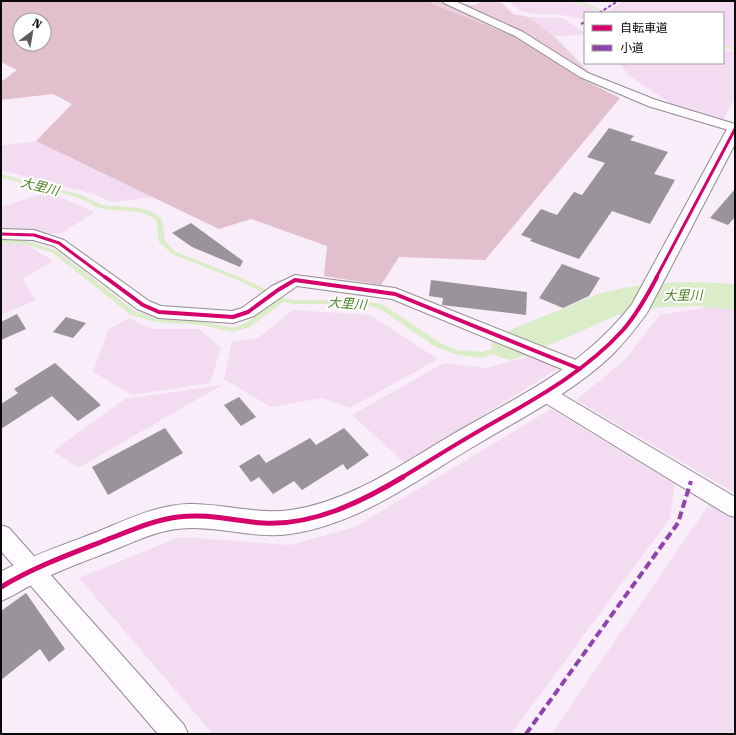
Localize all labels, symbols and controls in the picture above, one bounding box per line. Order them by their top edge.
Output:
north arrow [12,12,52,52]
legend [584,12,724,64]
text: N [30,16,44,32]
text: 自転車道 [620,21,668,35]
text: 小道 [620,41,644,55]
water label: 大里川 [19,174,63,199]
water label: 大里川 [663,288,705,303]
water label: 大里川 [327,295,369,312]

